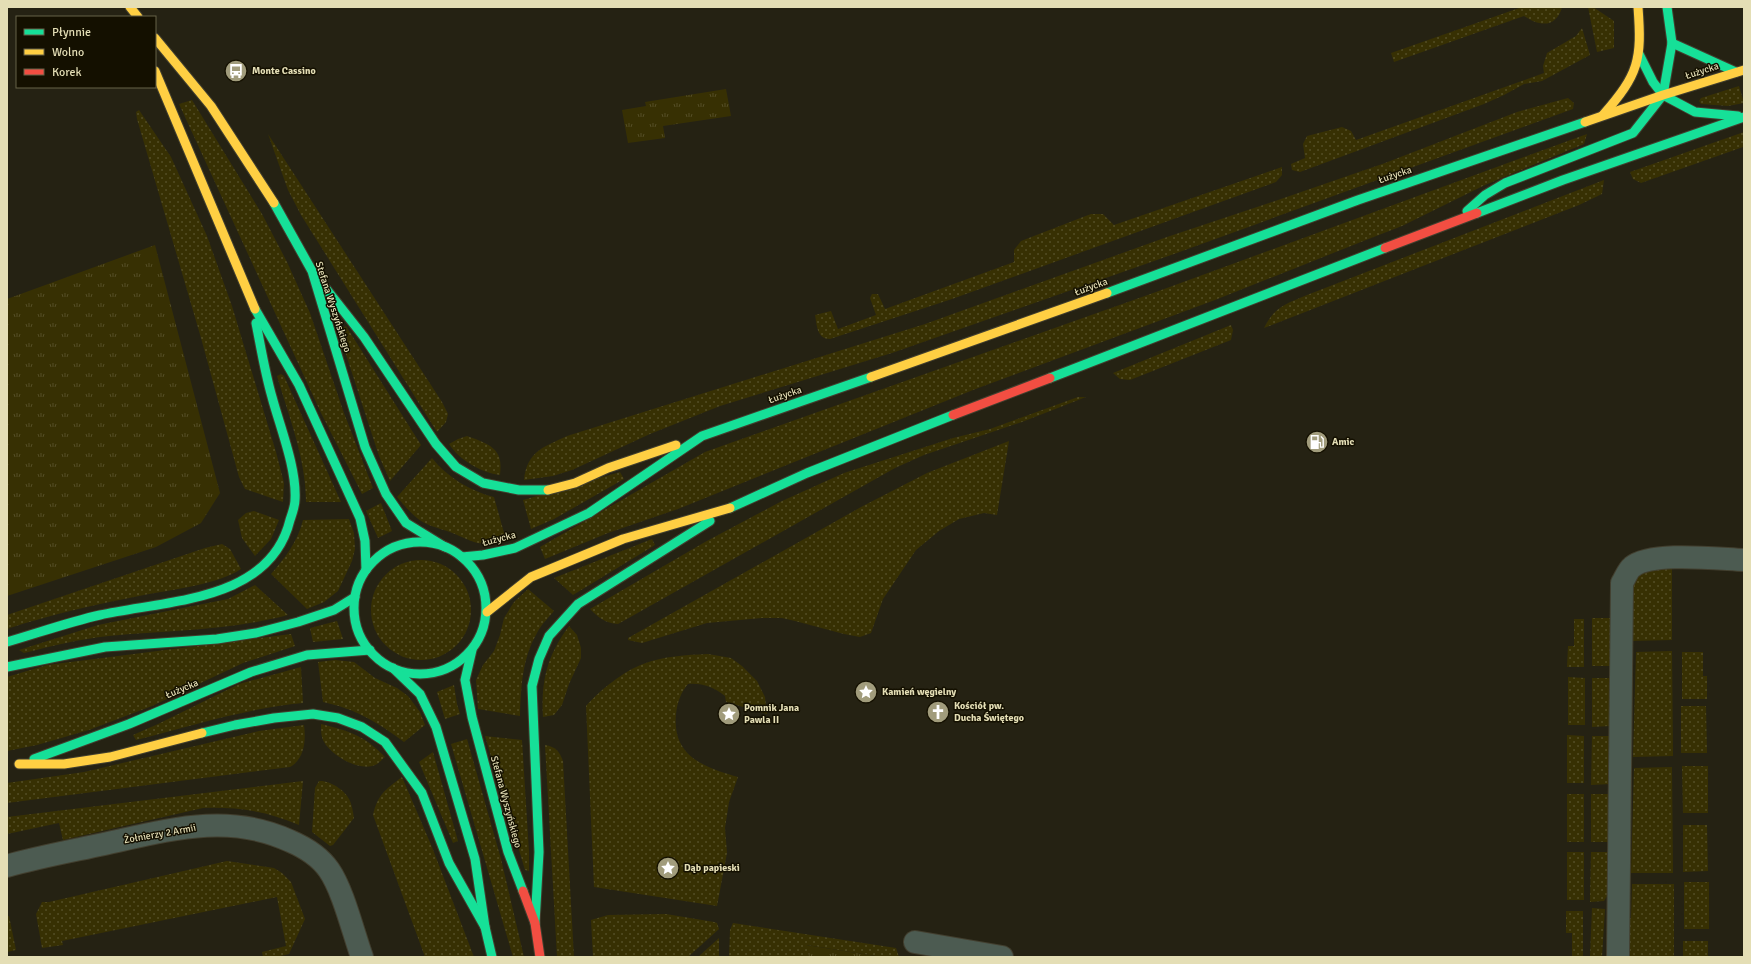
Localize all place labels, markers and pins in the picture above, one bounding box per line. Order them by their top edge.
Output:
bus stop icon: Monte Cassino [223,58,249,84]
place label: Monte Cassino [252,65,316,77]
fuel station icon: Amic [1304,429,1330,455]
place label: Amic [1332,436,1354,448]
place icon: Kamień węgielny [853,679,879,705]
place label: Kamień węgielny [882,686,956,698]
church icon: Kościół pw. Ducha Świętego [925,699,951,725]
place label: Kościół pw. Ducha Świętego [954,700,1024,724]
place icon: Pomnik Jana Pawla II [716,701,742,727]
place label: Pomnik Jana Pawla II [744,702,799,726]
place icon: Dąb papieski [655,855,681,881]
place label: Dąb papieski [684,862,740,874]

